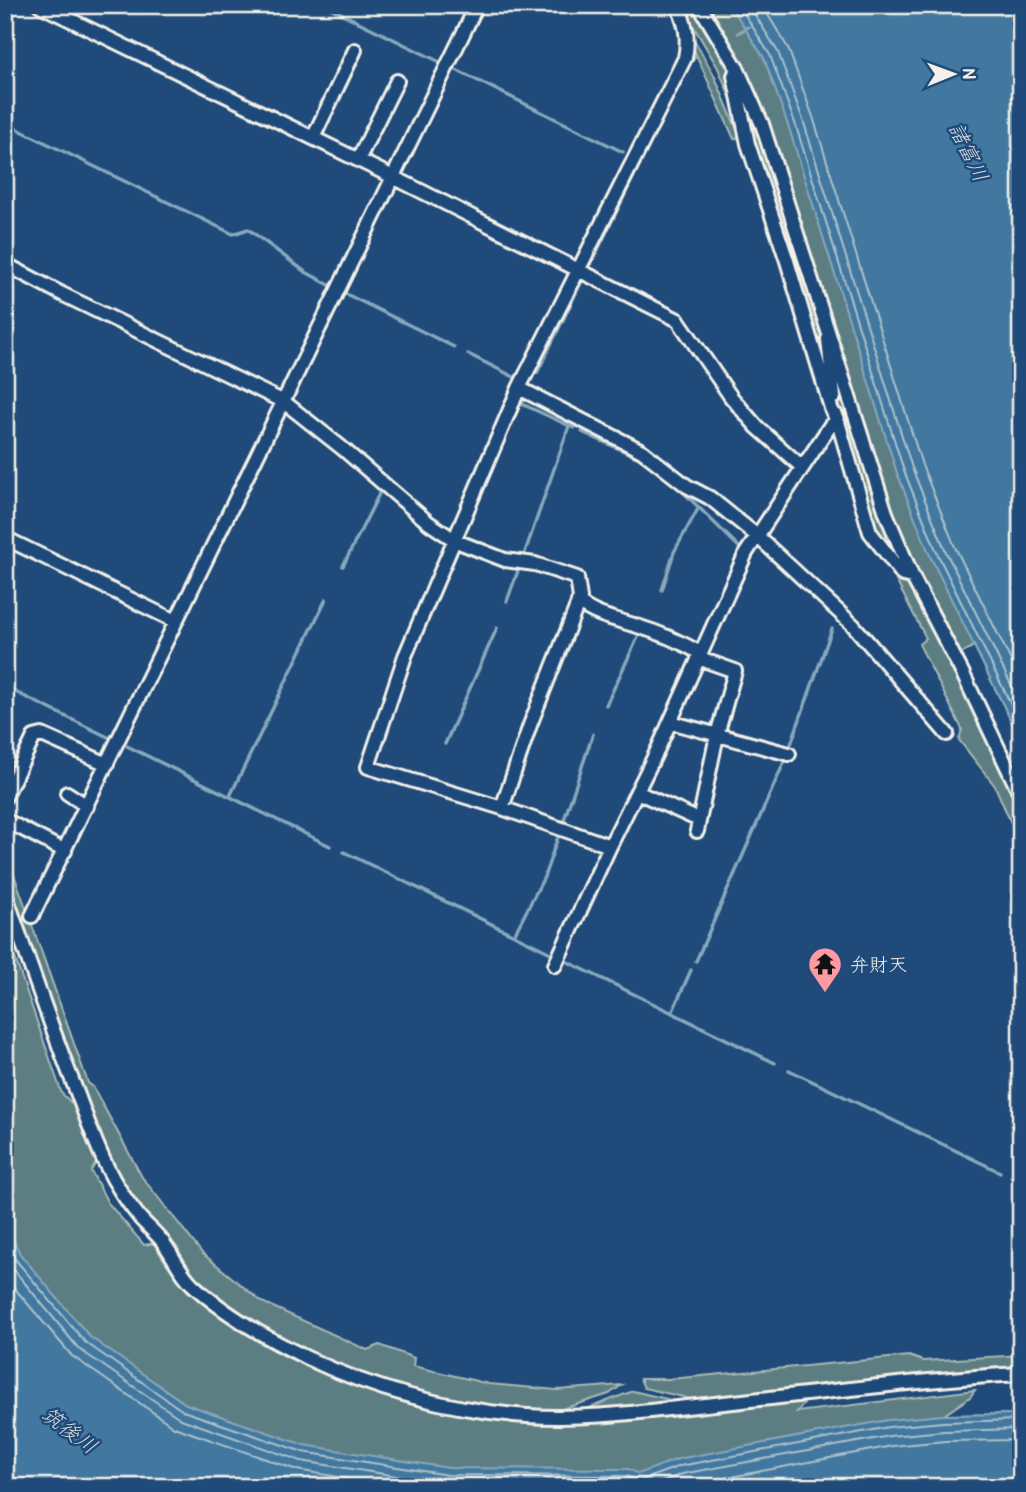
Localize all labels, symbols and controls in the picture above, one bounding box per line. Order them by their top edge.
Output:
north arrow [918,38,988,108]
text: N [957,68,983,79]
water label: 諸富川 [942,117,996,187]
temple icon: 弁財天 [806,945,844,994]
place label: 弁財天 [850,951,907,977]
water label: 筑後川 [36,1399,104,1461]

